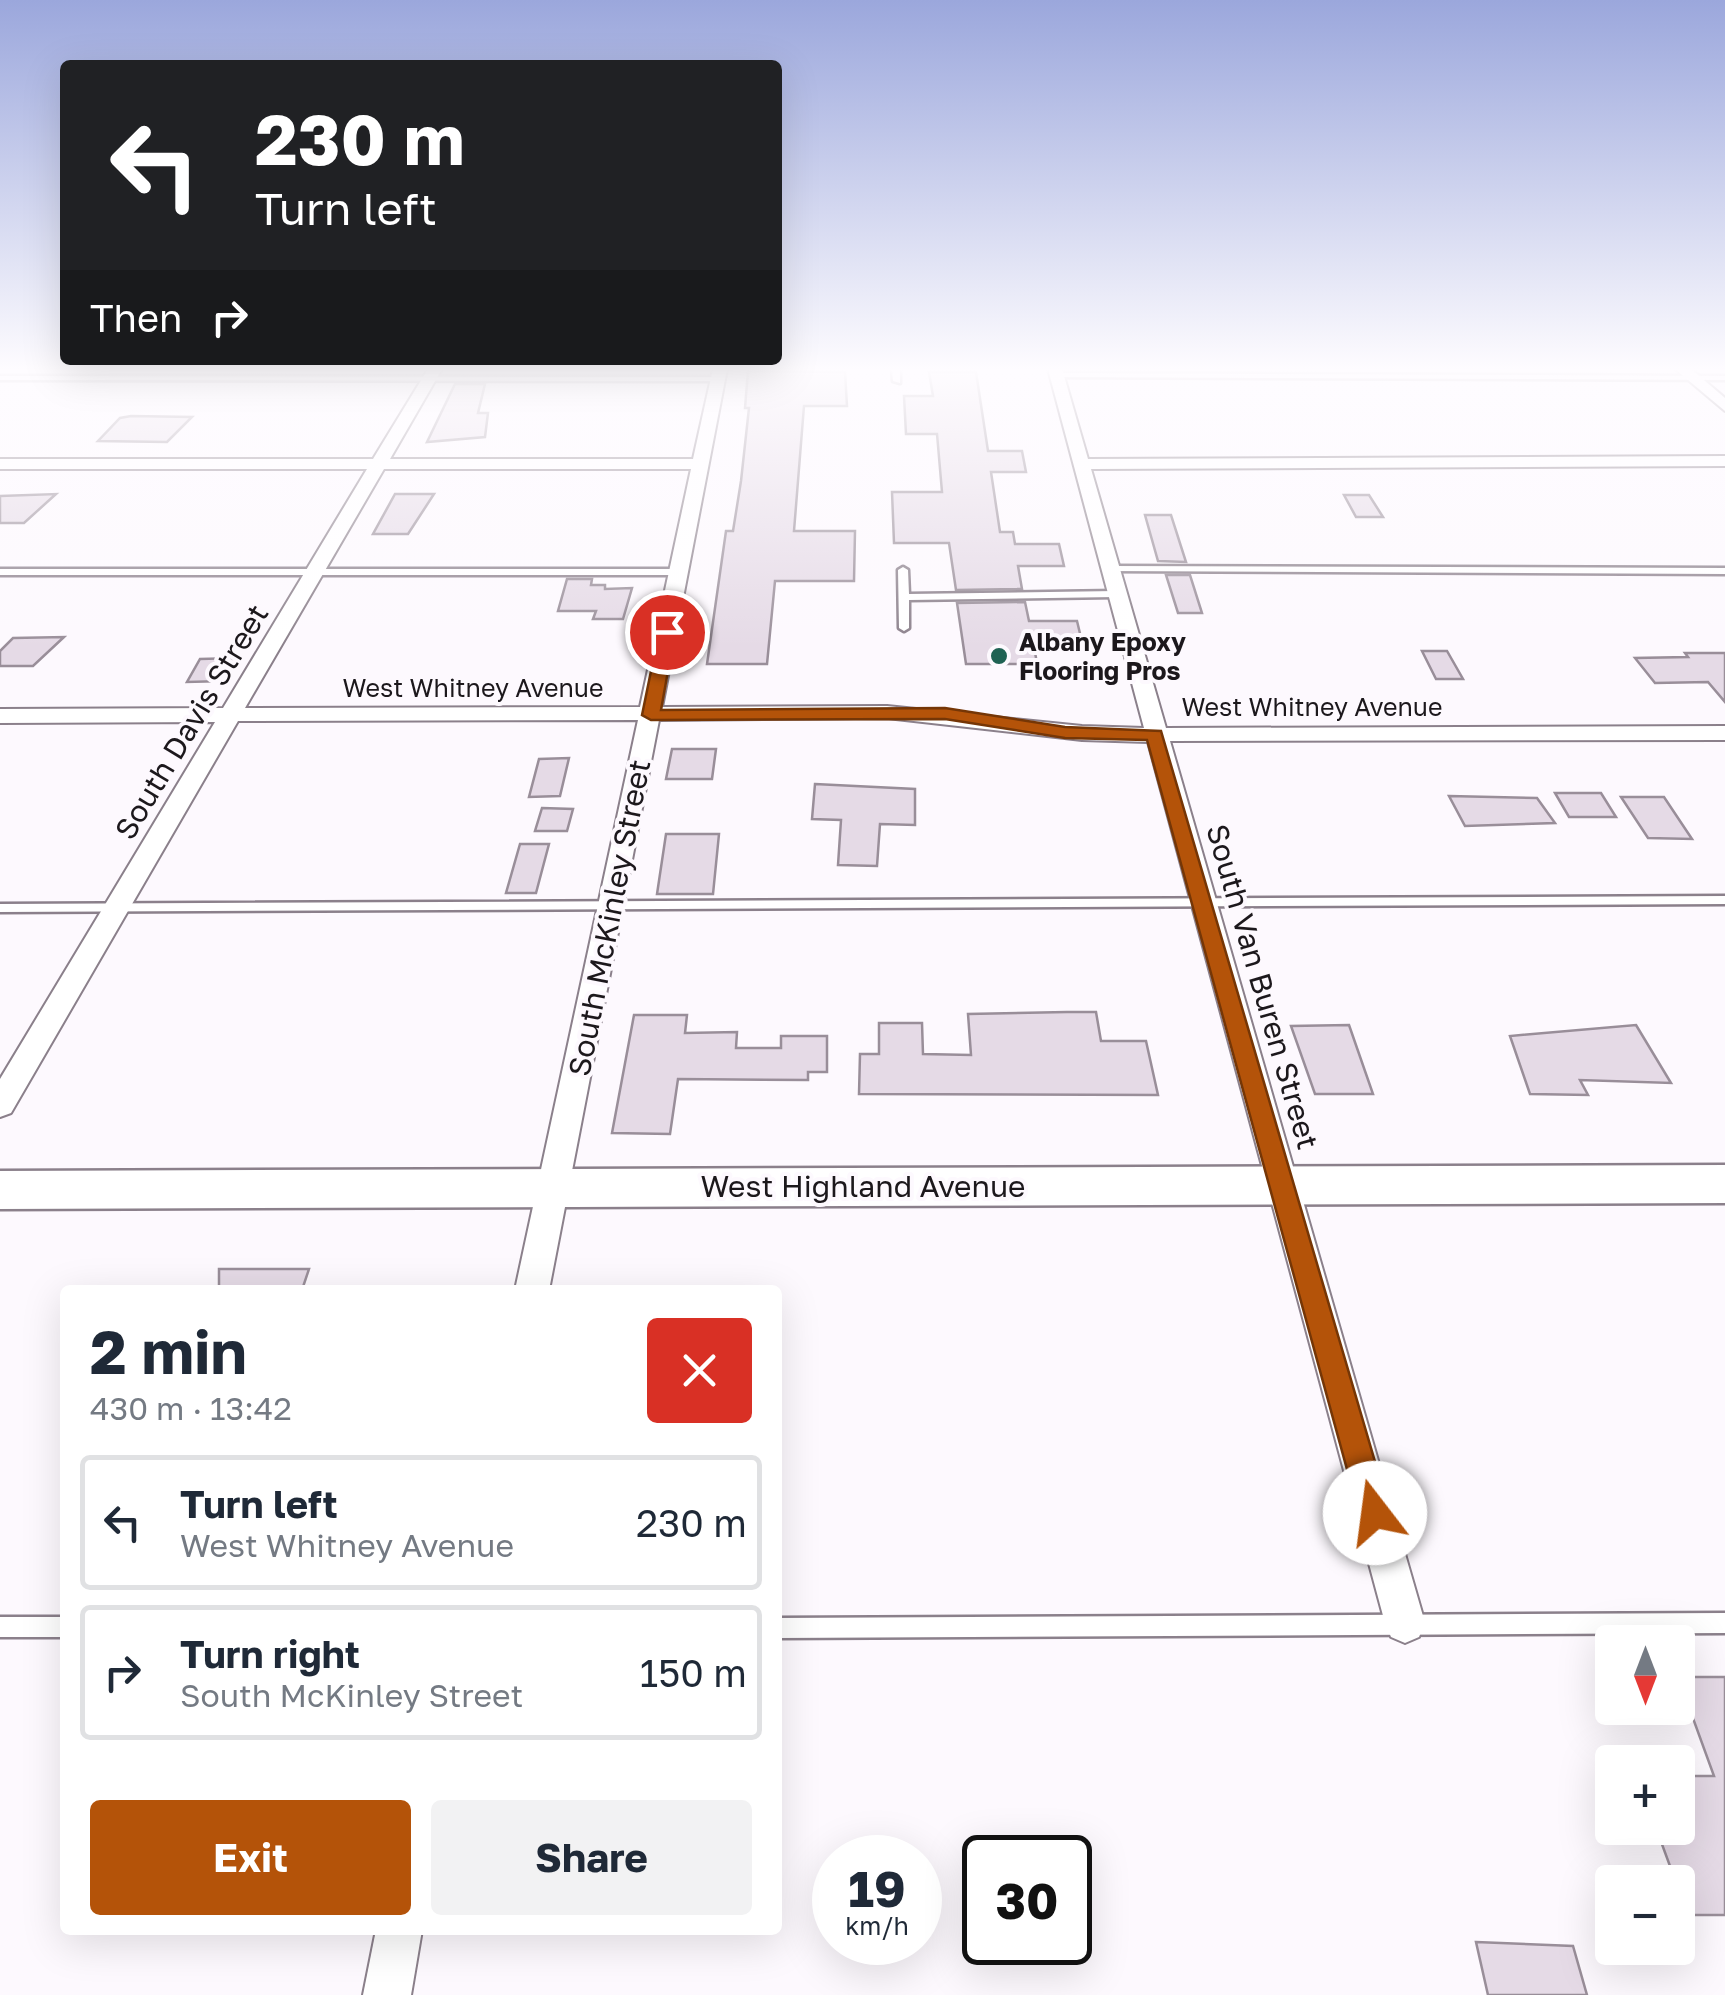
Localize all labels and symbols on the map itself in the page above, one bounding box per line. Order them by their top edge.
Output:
pin [625,590,710,675]
street label: South Davis Street [107,597,276,845]
place label: Albany Epoxy Flooring Pros [1019,626,1186,686]
marker: Albany Epoxy Flooring Pros [988,645,1010,667]
street label: West Whitney Avenue [343,672,603,703]
street label: West Whitney Avenue [1182,691,1442,722]
street label: South McKinley Street [561,756,657,1079]
street label: South Van Buren Street [1199,820,1327,1153]
street label: West Highland Avenue [701,1168,1026,1204]
position arrow [1323,1461,1427,1565]
north arrow [1595,1625,1695,1725]
speed limit sign: 30 [962,1835,1092,1965]

